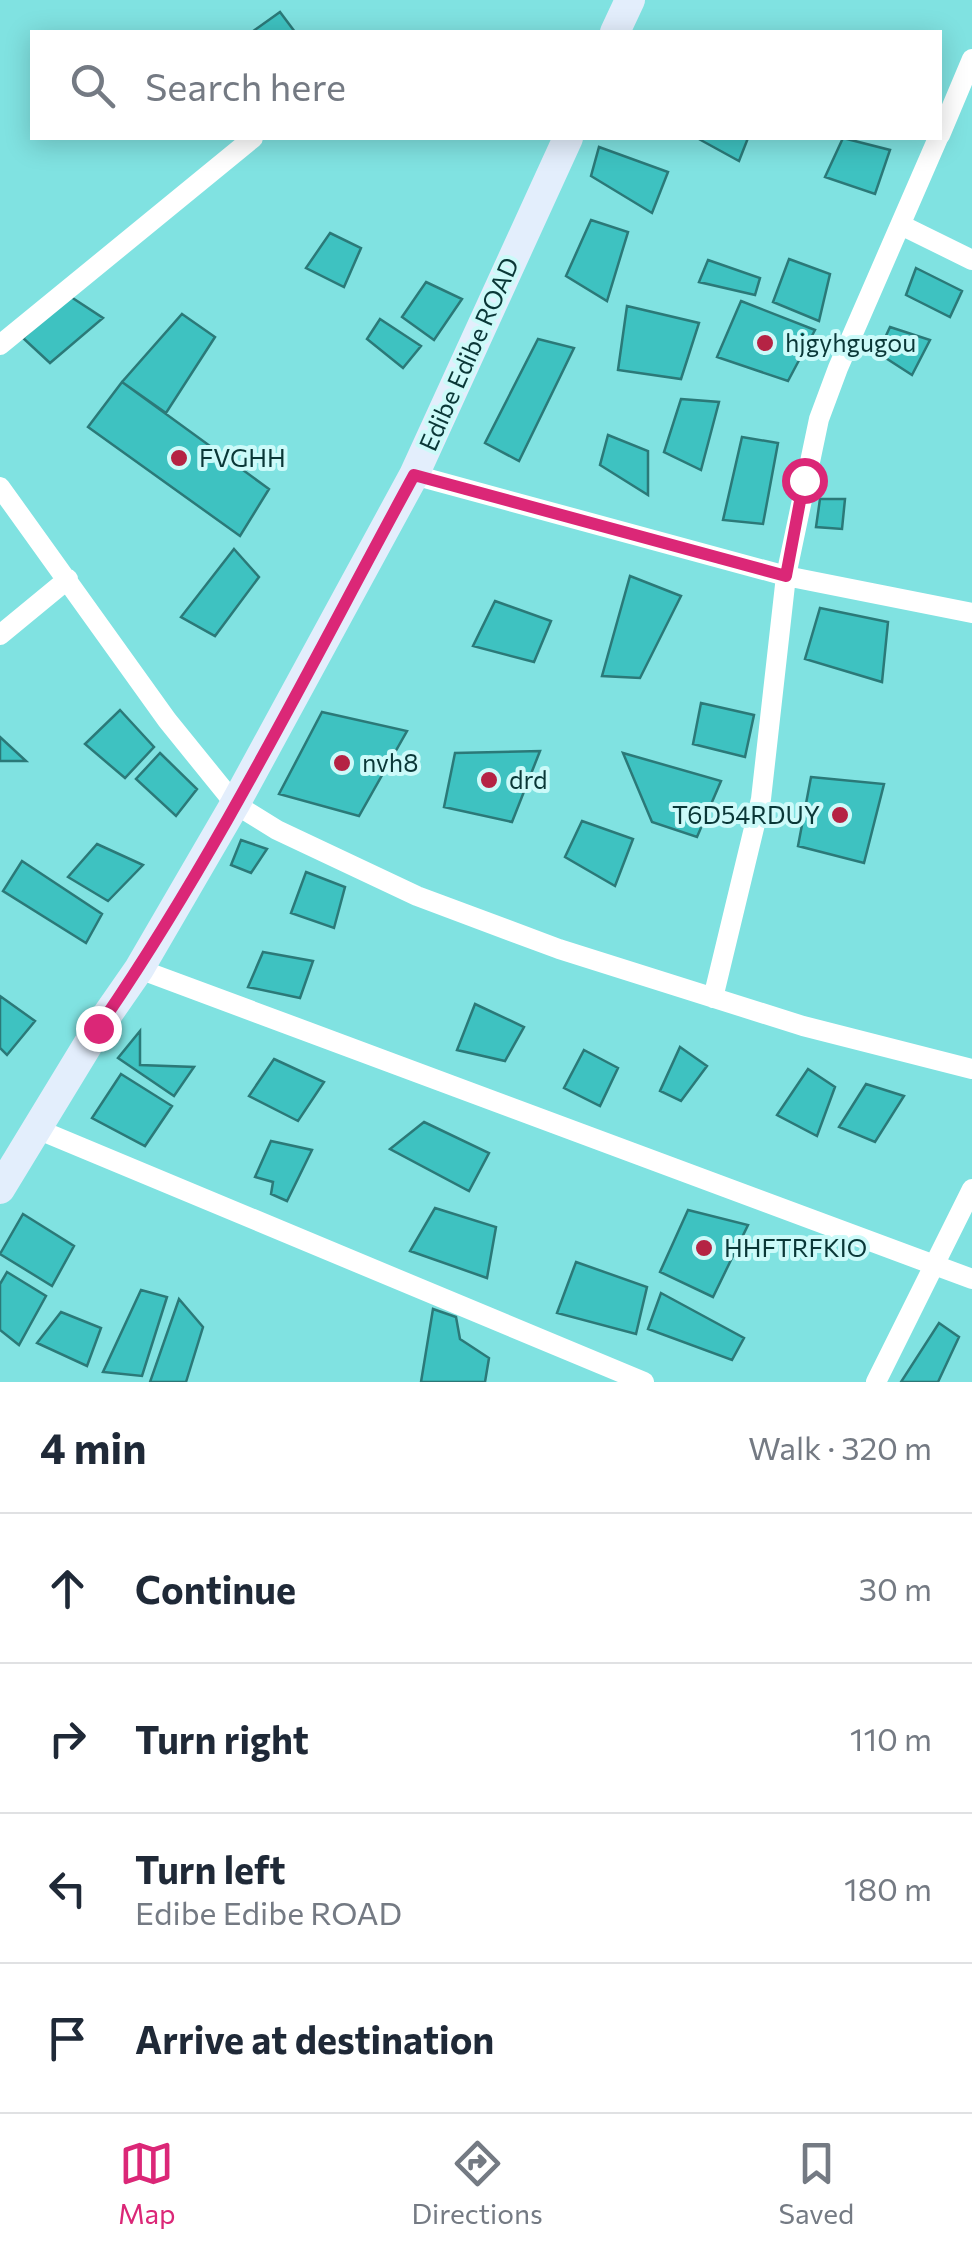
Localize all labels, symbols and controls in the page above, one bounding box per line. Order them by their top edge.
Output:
search box [30,30,942,140]
icon: search [65,58,120,113]
text: Search here [145,62,346,109]
street label: Edibe Edibe ROAD [412,252,524,455]
place label: hjgyhgugou [785,327,916,357]
marker: hjgyhgugou [754,332,776,354]
place label: FVGHH [199,442,286,472]
marker: FVGHH [168,447,190,469]
route start [782,458,828,504]
place label: nvh8 [362,747,418,777]
marker: nvh8 [331,752,353,774]
place label: drd [509,764,547,794]
marker: drd [478,769,500,791]
place label: T6D54RDUY [672,799,820,829]
marker: T6D54RDUY [829,804,851,826]
route end [76,1006,122,1052]
place label: HHFTRFKIO [724,1232,867,1262]
marker: HHFTRFKIO [693,1237,715,1259]
text: 4 min [40,1421,146,1473]
text: Walk · 320 m [748,1427,932,1467]
icon: ahead [40,1561,95,1616]
text: Continue [135,1565,296,1612]
text: 30 m [859,1568,932,1608]
icon: right [40,1711,95,1766]
text: Turn right [135,1715,309,1762]
text: 110 m [850,1718,932,1758]
text: Turn left [135,1845,286,1892]
icon: left [40,1861,95,1916]
text: 180 m [844,1868,932,1908]
text: Edibe Edibe ROAD [135,1892,402,1932]
icon: arrive [40,2011,95,2066]
text: Arrive at destination [135,2015,494,2062]
tab: Map [118,2136,176,2230]
tab: Directions [411,2136,543,2230]
tab: Saved [779,2136,854,2230]

